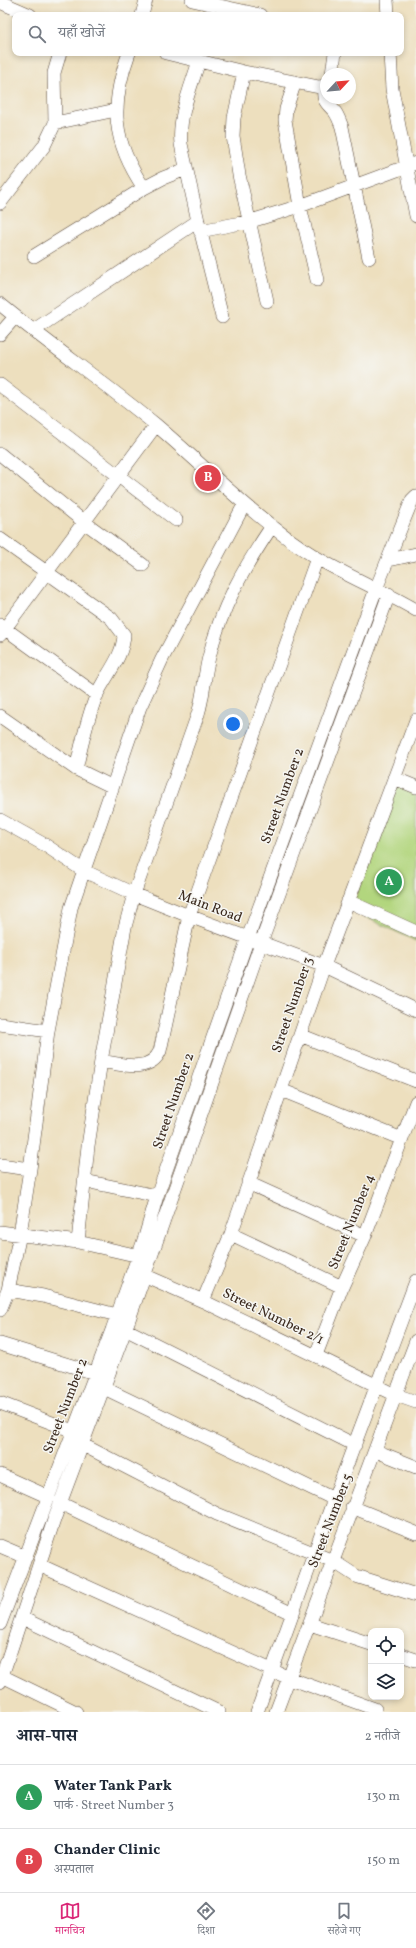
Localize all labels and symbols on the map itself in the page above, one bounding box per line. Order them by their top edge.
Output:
north arrow [320,68,356,104]
pin: B [195,463,221,493]
your location [223,714,243,734]
street label: Street Number 2 [257,745,309,847]
pin: A [376,867,402,897]
street label: Main Road [175,886,245,928]
street label: Street Number 3 [268,954,318,1056]
street label: Street Number 2 [149,1050,199,1152]
street label: Street Number 4 [324,1171,380,1273]
street label: Street Number 2/1 [219,1284,327,1350]
street label: Street Number 2 [39,1356,93,1456]
street label: Street Number 5 [304,1471,358,1571]

